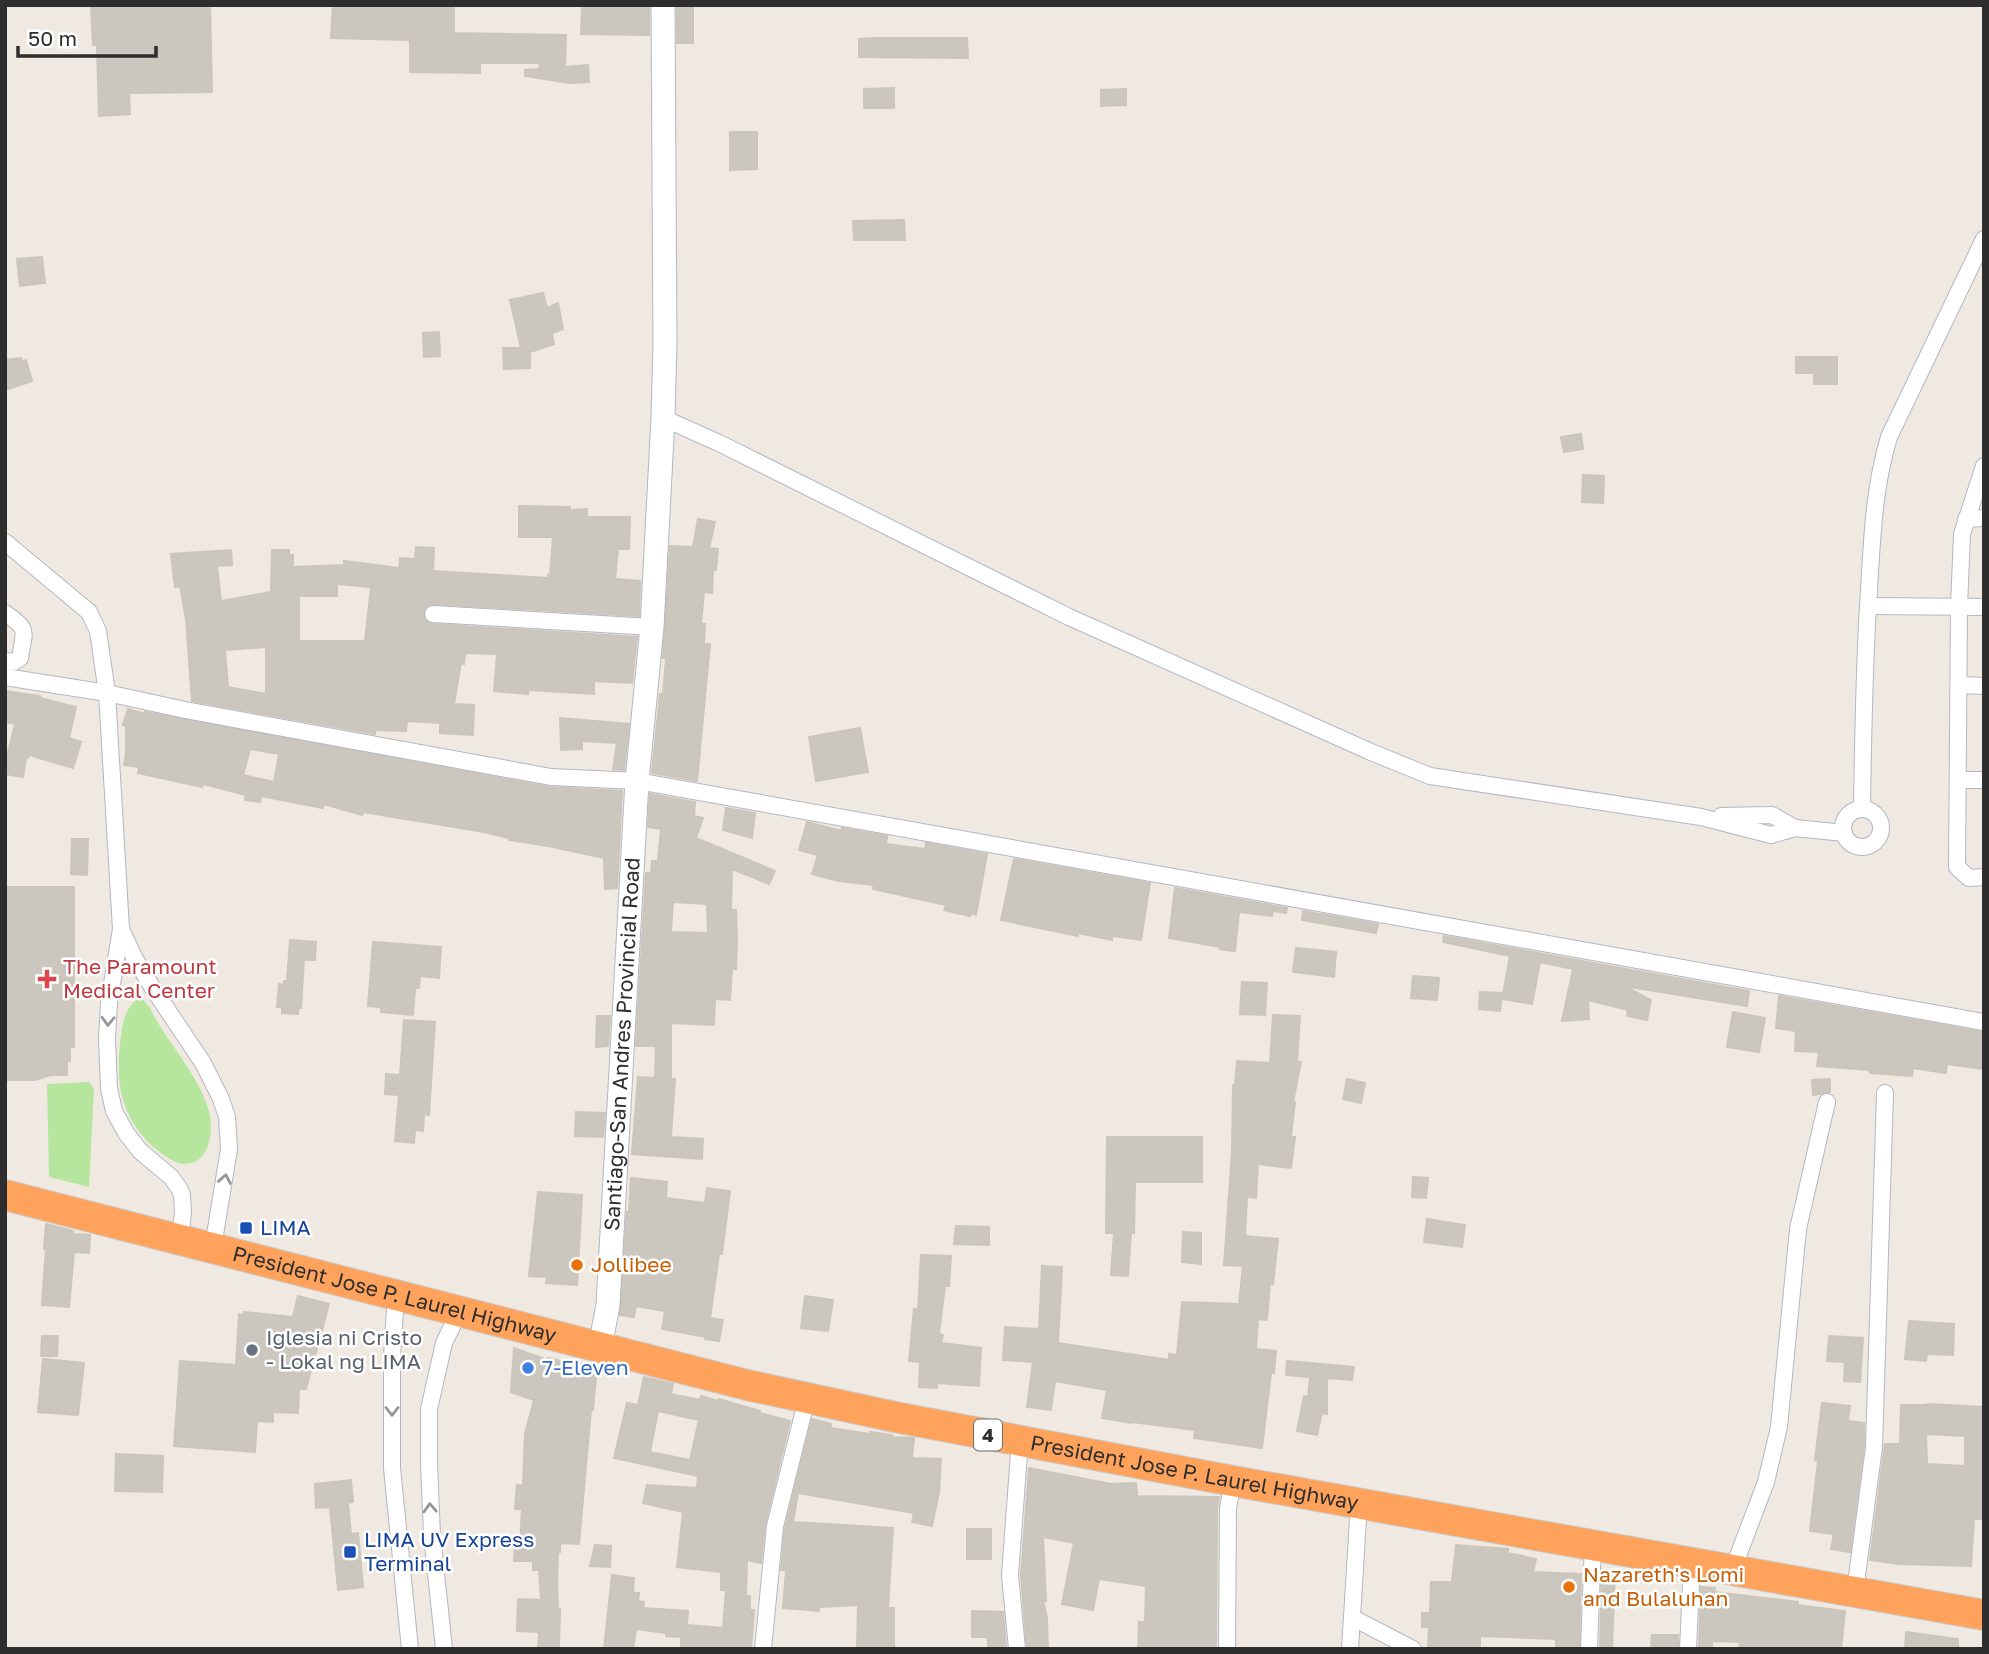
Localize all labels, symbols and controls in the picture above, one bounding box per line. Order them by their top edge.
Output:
scale bar [18,14,156,58]
text: 50 m [28,25,77,51]
street label: Santiago-San Andres Provincial Road [598,857,645,1232]
place label: The Paramount Medical Center [63,953,217,1003]
marker: The Paramount Medical Center [37,969,57,989]
one-way arrow [100,1015,115,1026]
one-way arrow [217,1173,232,1185]
place label: LIMA [260,1214,311,1240]
marker: LIMA [238,1220,254,1236]
street label: President Jose P. Laurel Highway [230,1240,560,1348]
place label: Jollibee [591,1251,672,1277]
marker: Jollibee [569,1257,585,1273]
place label: Iglesia ni Cristo - Lokal ng LIMA [266,1324,422,1374]
marker: Iglesia ni Cristo - Lokal ng LIMA [244,1342,260,1358]
place label: 7-Eleven [542,1354,629,1380]
marker: 7-Eleven [520,1360,536,1376]
one-way arrow [384,1406,400,1416]
road number: 4 [974,1420,1002,1450]
street label: President Jose P. Laurel Highway [1028,1429,1361,1515]
one-way arrow [423,1502,438,1513]
place label: LIMA UV Express Terminal [364,1526,534,1576]
marker: LIMA UV Express Terminal [342,1544,358,1560]
place label: Nazareth's Lomi and Bulaluhan [1583,1561,1744,1611]
marker: Nazareth's Lomi and Bulaluhan [1561,1579,1577,1595]

